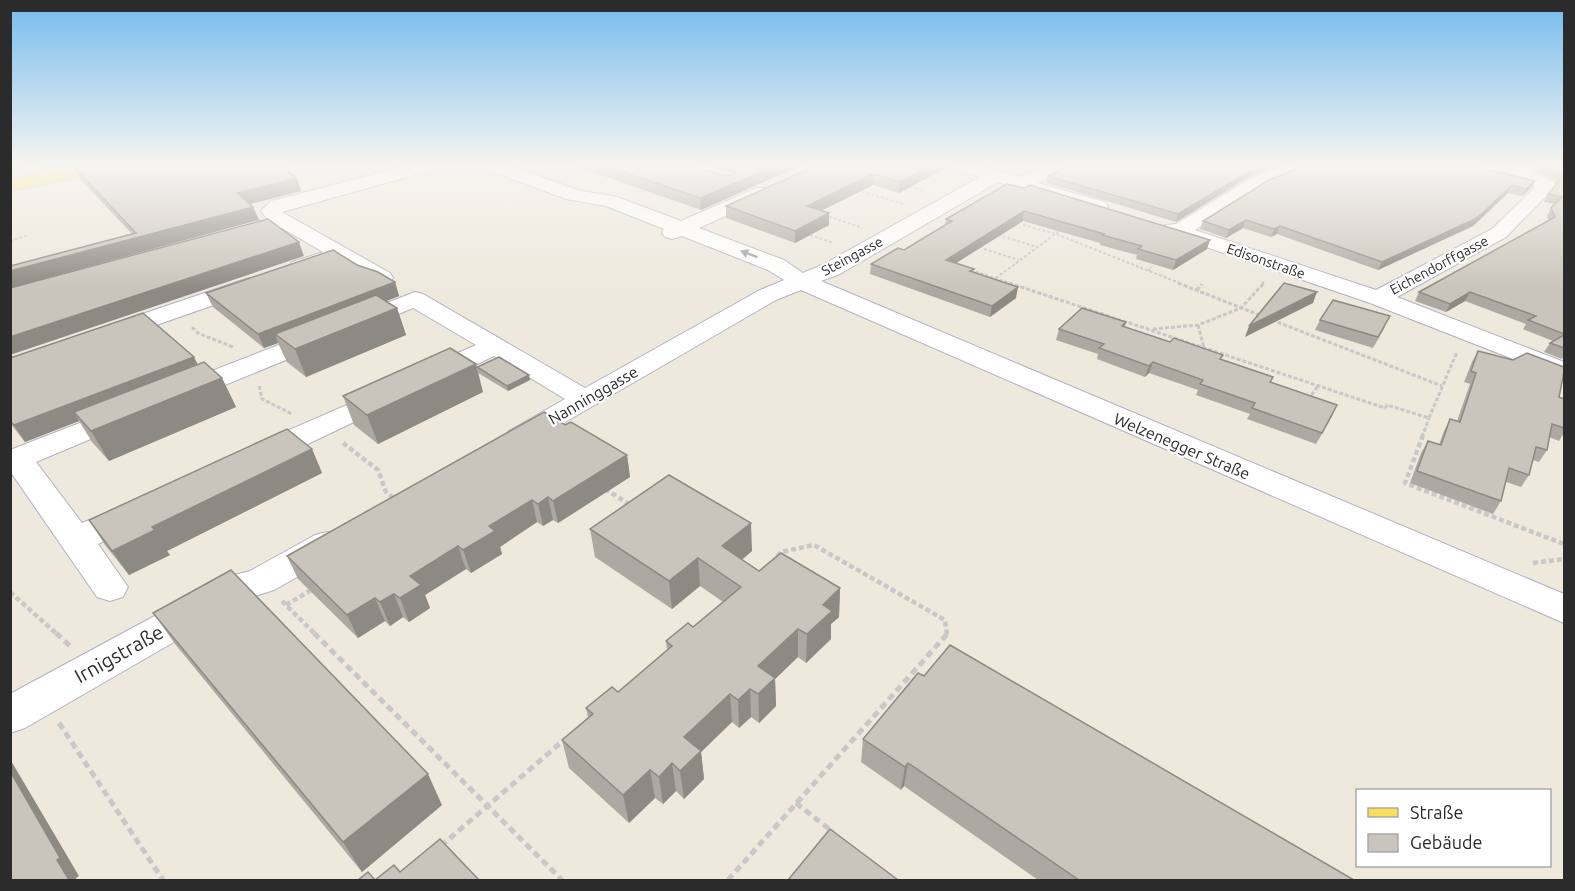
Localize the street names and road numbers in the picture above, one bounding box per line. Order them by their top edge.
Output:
street label: Eichendorffgasse [1387,232,1491,298]
street label: Steingasse [819,233,885,279]
street label: Edisonstraße [1225,240,1307,282]
street label: Nanninggasse [545,362,641,428]
street label: Welzenegger Straße [1111,409,1253,483]
street label: Irnigstraße [70,620,167,687]

